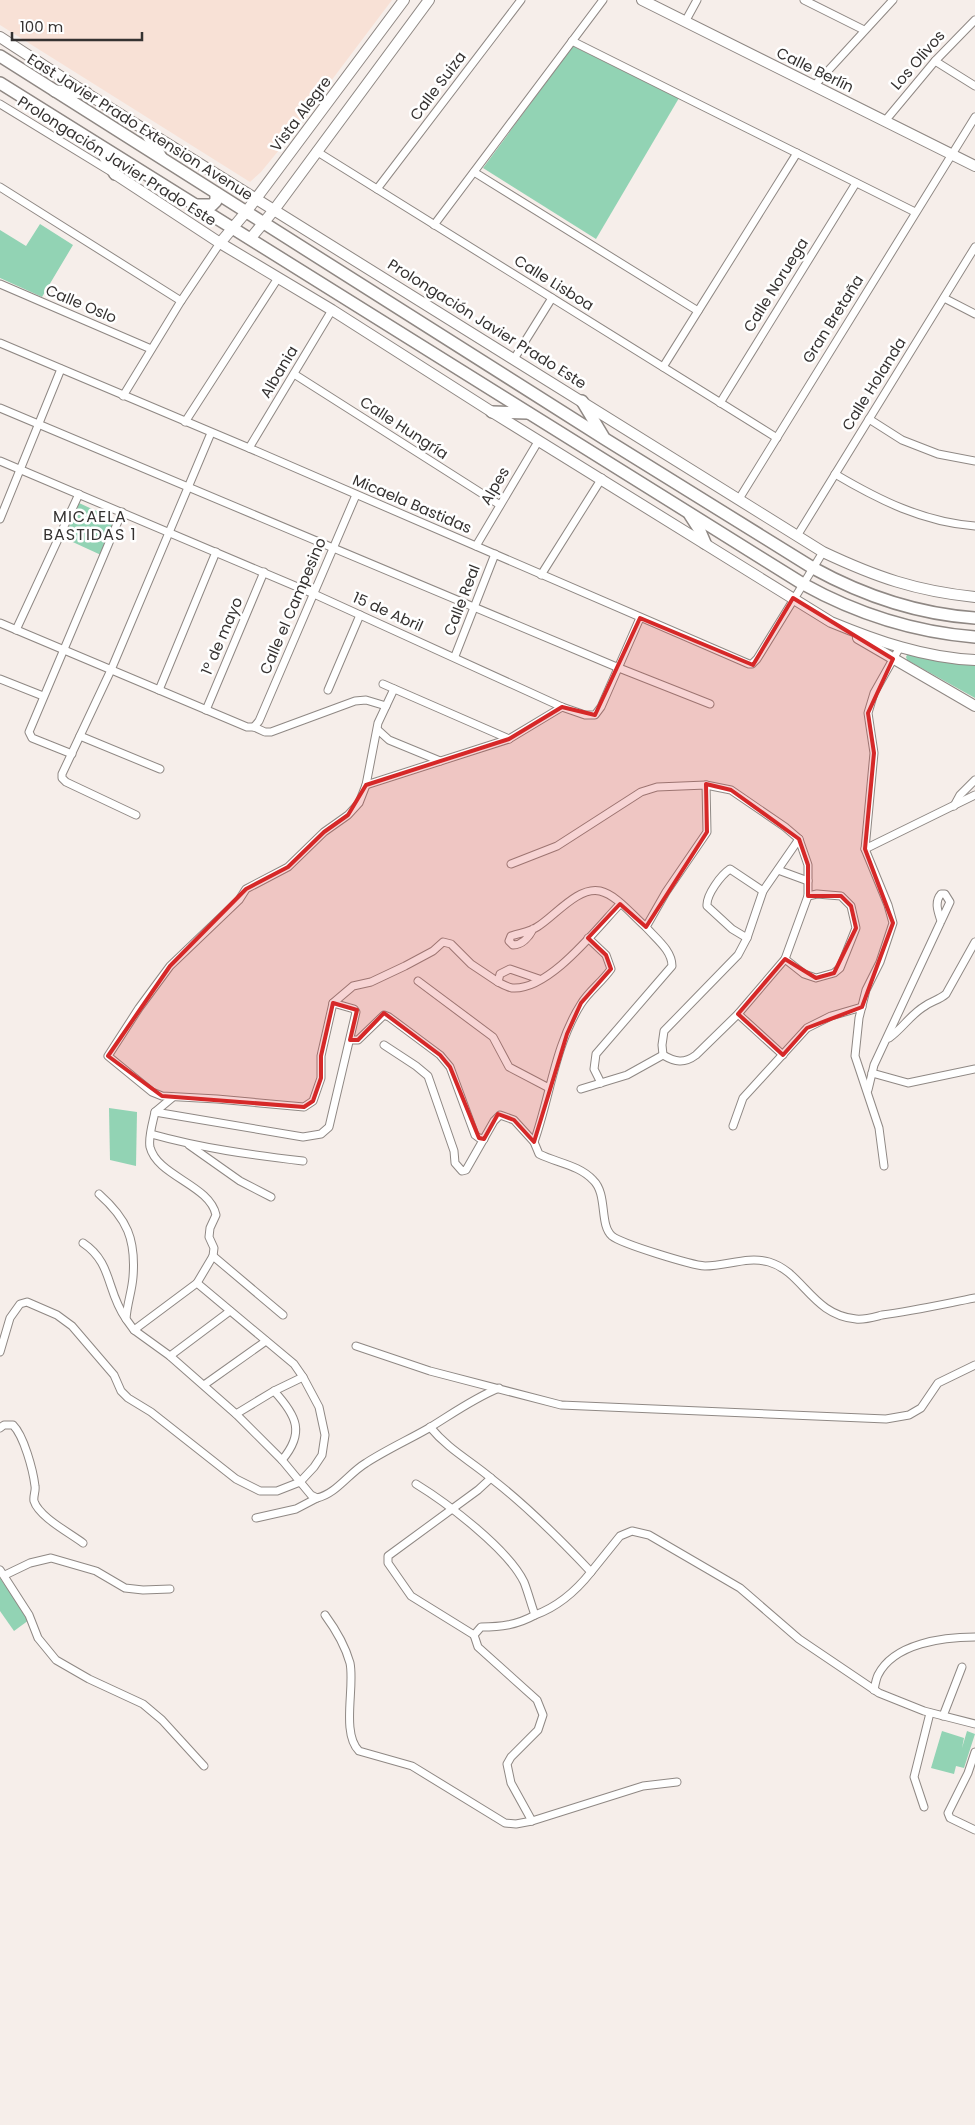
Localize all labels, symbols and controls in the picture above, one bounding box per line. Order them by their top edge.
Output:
scale bar [12,10,142,42]
text: 100 m [20,16,63,37]
street label: Los Olivos [886,25,950,94]
street label: Calle Berlín [773,42,857,97]
street label: Calle Suiza [405,47,471,125]
street label: East Javier Prado Extension Avenue [23,48,257,205]
street label: Vista Alegre [265,72,336,156]
street label: Prolongación Javier Prado Este [14,91,221,231]
street label: Calle Noruega [738,234,813,336]
street label: Calle Lisboa [510,250,598,315]
street label: Prolongación Javier Prado Este [384,254,591,394]
street label: Gran Bretaña [797,271,868,367]
street label: Calle Oslo [42,279,120,328]
street label: Calle Holanda [837,333,911,434]
street label: Albania [255,342,302,402]
street label: Calle Hungría [356,391,453,464]
street label: Alpes [475,463,514,509]
street label: Micaela Bastidas [349,469,475,538]
district label: MICAELA BASTIDAS 1 [43,505,137,546]
street label: Calle el Campesino [254,534,331,677]
street label: Calle Real [438,561,485,638]
street label: 15 de Abril [350,587,427,636]
street label: 1º de mayo [196,594,247,678]

